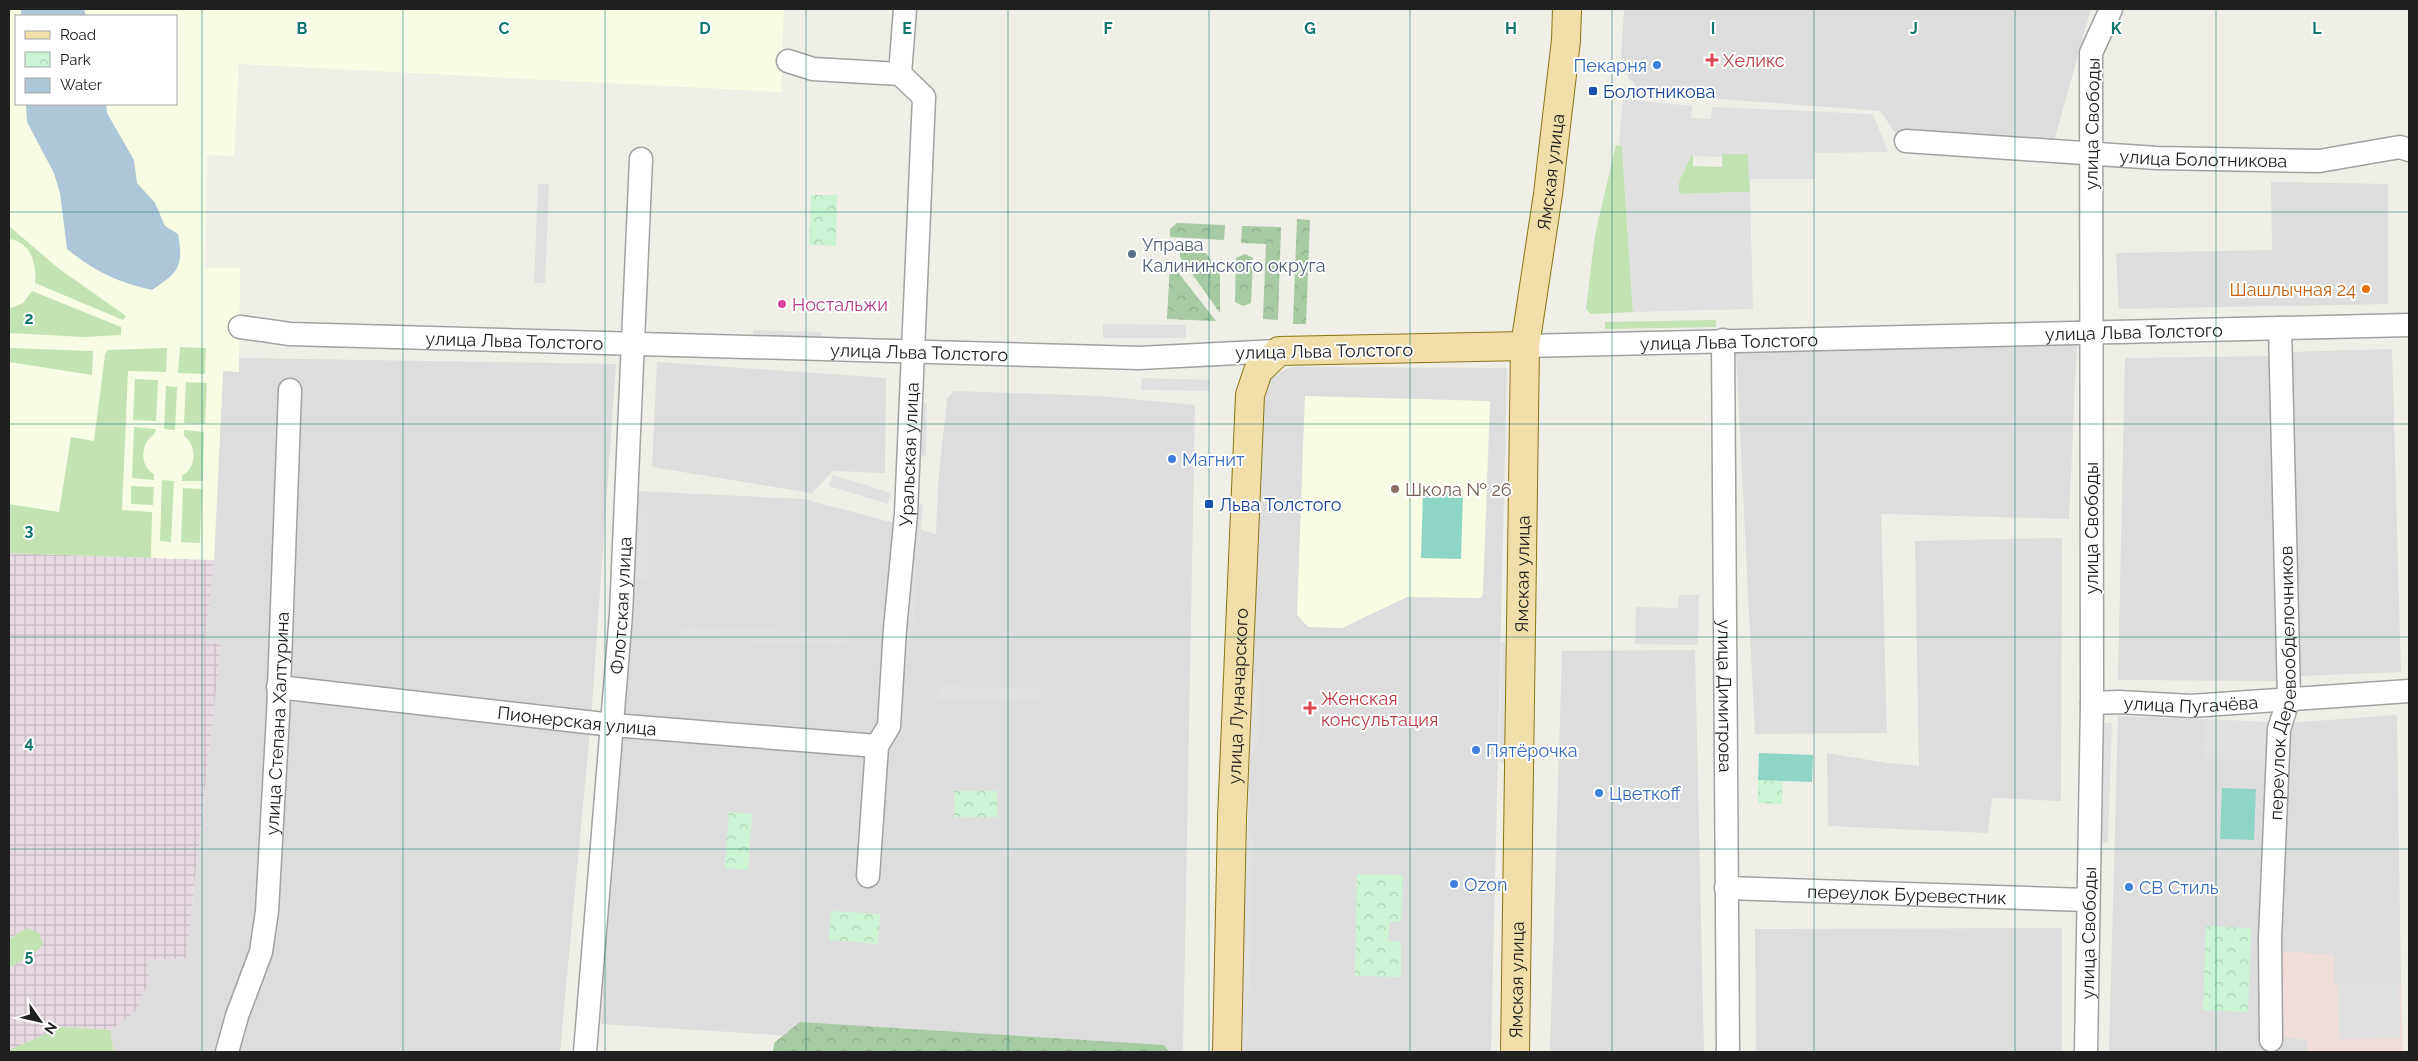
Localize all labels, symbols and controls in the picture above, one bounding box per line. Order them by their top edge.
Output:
legend [15,15,178,105]
text: B [297,19,308,38]
text: C [499,19,510,38]
text: D [699,19,711,38]
text: E [902,19,912,38]
text: F [1103,19,1113,38]
text: G [1304,19,1316,38]
text: H [1505,19,1517,38]
text: I [1711,19,1715,38]
text: J [1910,19,1918,38]
text: K [2111,19,2122,38]
text: L [2312,19,2322,38]
text: Road [60,26,96,44]
place label: Хеликс [1723,50,1785,71]
text: Park [60,51,91,69]
marker: Хеликс [1705,53,1719,67]
place label: Пекарня [1574,55,1647,76]
street label: улица Свободы [2080,58,2104,190]
marker: Пекарня [1651,59,1663,71]
text: Water [60,76,103,94]
place label: Болотникова [1603,81,1715,102]
marker: Болотникова [1587,85,1599,97]
street label: Ямская улица [1532,112,1568,232]
street label: улица Болотникова [2119,145,2288,171]
place label: Управа Калининского округа [1142,234,1326,276]
marker: Управа Калининского округа [1126,248,1138,260]
place label: Шашлычная 24 [2230,279,2356,300]
marker: Шашлычная 24 [2360,283,2372,295]
place label: Ностальжи [792,294,888,315]
marker: Ностальжи [776,298,788,310]
text: 2 [24,309,34,328]
street label: улица Льва Толстого [2045,319,2223,344]
street label: улица Льва Толстого [425,327,604,353]
street label: улица Льва Толстого [1640,329,1819,354]
street label: улица Льва Толстого [830,339,1009,365]
street label: улица Льва Толстого [1235,339,1413,363]
street label: Уральская улица [894,382,922,528]
place label: Магнит [1182,449,1245,470]
marker: Магнит [1166,453,1178,465]
street label: улица Свободы [2081,462,2102,594]
place label: Школа № 26 [1405,479,1512,500]
marker: Школа № 26 [1389,483,1401,495]
place label: Льва Толстого [1219,494,1342,515]
marker: Льва Толстого [1203,498,1215,510]
street label: Ямская улица [1510,515,1533,633]
text: 3 [25,521,34,540]
street label: Флотская улица [606,536,635,675]
street label: переулок Деревообделочников [2265,545,2300,821]
street label: улица Луначарского [1223,607,1251,785]
street label: улица Степана Халтурина [261,611,292,836]
street label: улица Димитрова [1714,619,1737,773]
place label: Женская консультация [1321,688,1438,730]
street label: улица Пугачёва [2123,691,2259,717]
street label: Пионерская улица [496,701,657,739]
marker: Женская консультация [1303,701,1317,715]
text: 4 [24,733,34,752]
place label: Пятёрочка [1486,740,1578,761]
marker: Пятёрочка [1470,744,1482,756]
place label: Цветкоff [1609,783,1682,804]
marker: Цветкоff [1593,787,1605,799]
street label: улица Свободы [2076,867,2100,1000]
place label: Ozon [1464,874,1507,895]
place label: СВ Стиль [2139,877,2219,898]
marker: Ozon [1448,878,1460,890]
street label: переулок Буревестник [1807,880,2007,908]
marker: СВ Стиль [2123,881,2135,893]
street label: Ямская улица [1505,921,1527,1039]
text: 5 [25,946,34,965]
north arrow [15,996,65,1046]
text: N [41,1019,60,1037]

